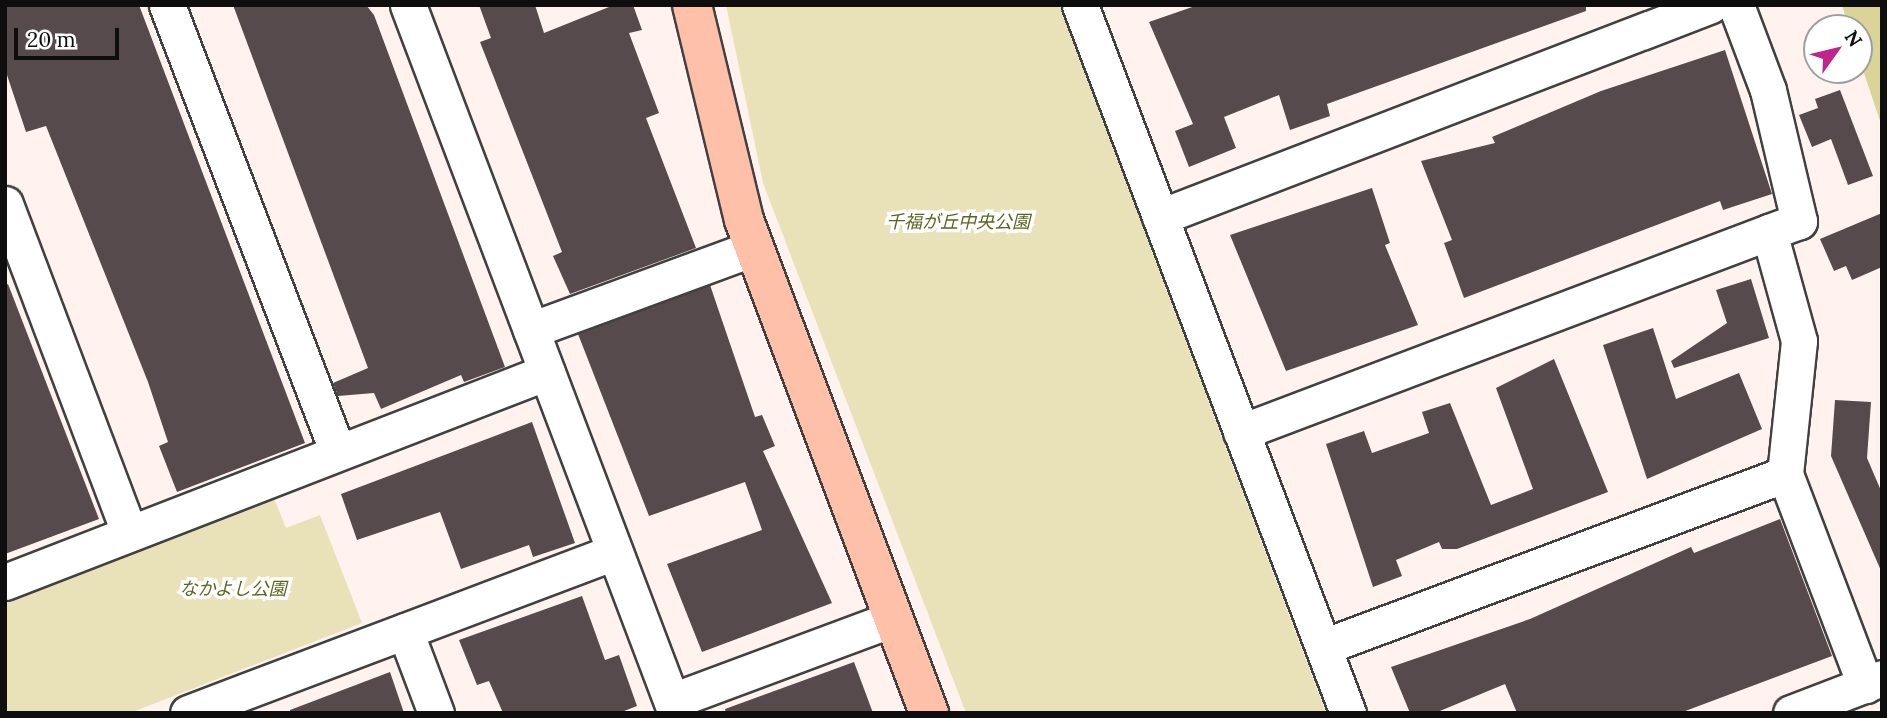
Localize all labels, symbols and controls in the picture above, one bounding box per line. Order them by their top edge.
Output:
scale bar [18,14,122,58]
north arrow [1803,14,1873,84]
text: 20 m [27,26,76,53]
text: N [1840,26,1868,51]
park label: 千福が丘中央公園 [886,211,1030,233]
park label: なかよし公園 [179,578,287,600]

